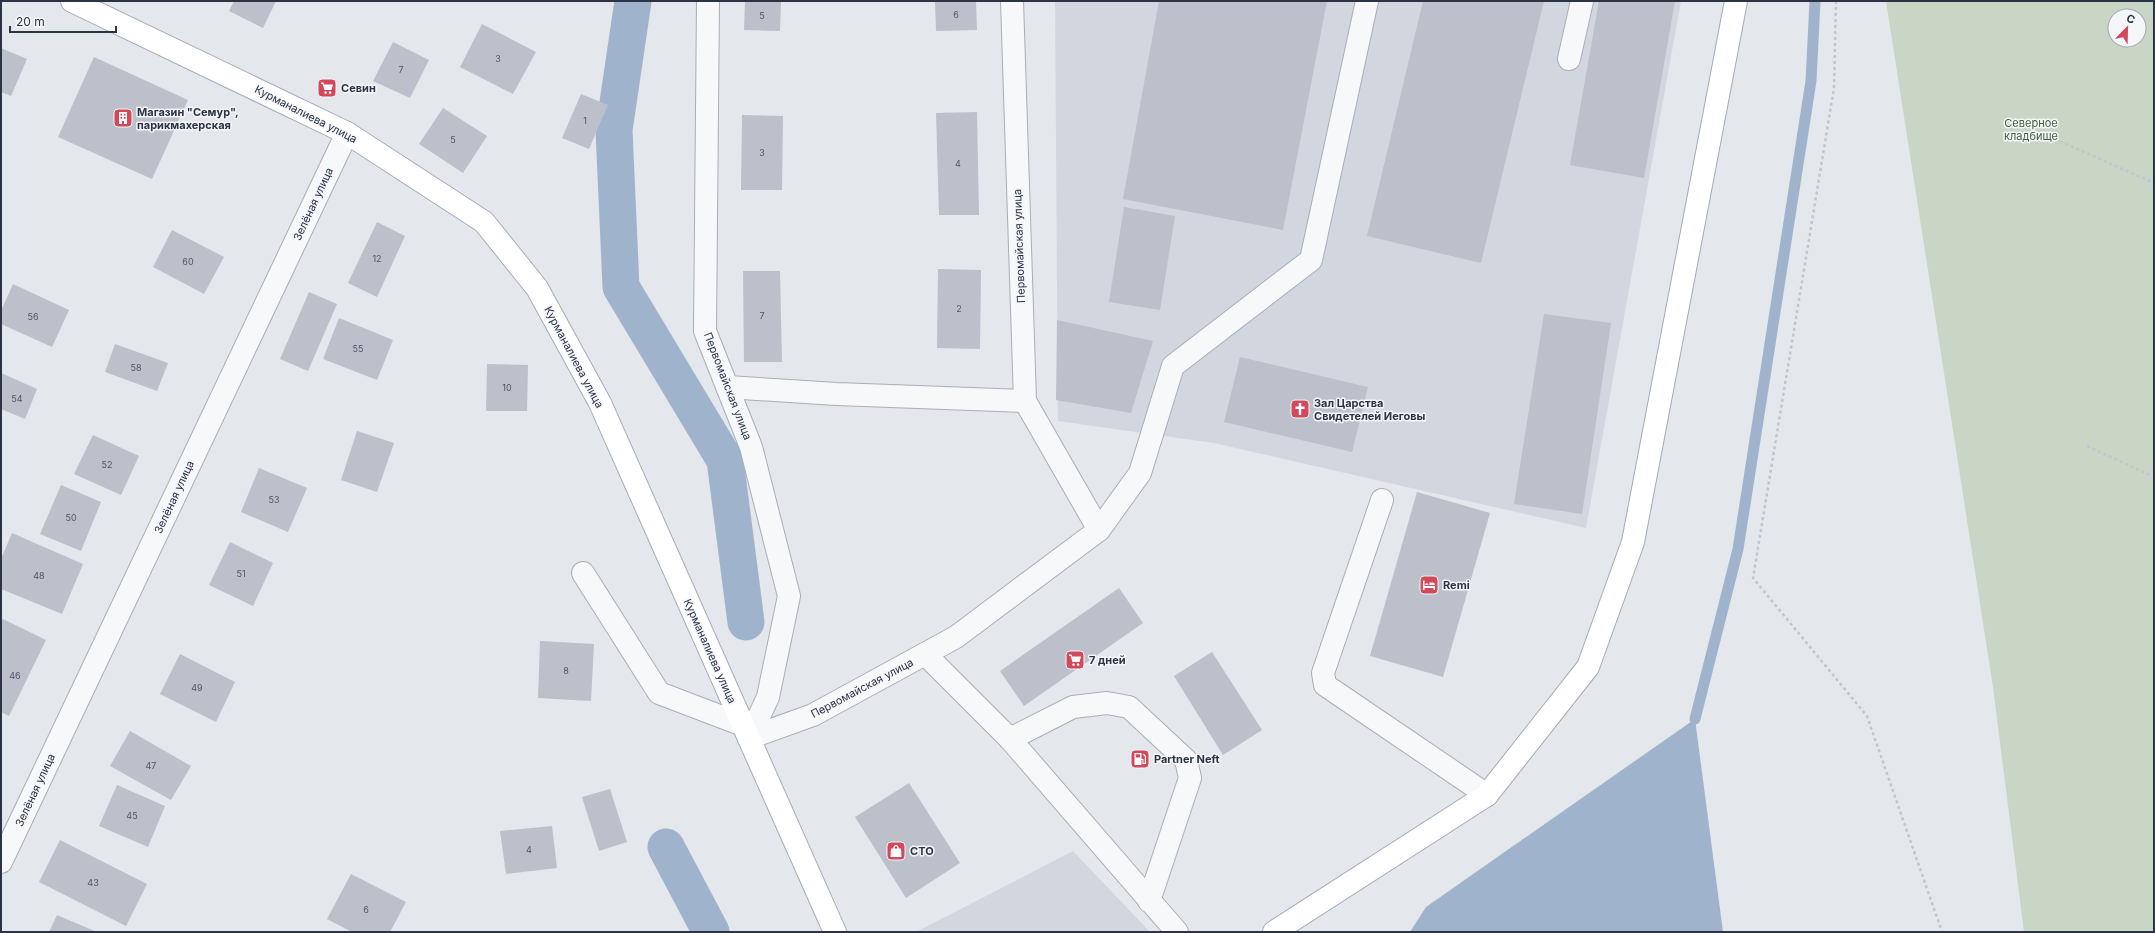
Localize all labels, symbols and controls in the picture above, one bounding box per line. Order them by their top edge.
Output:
scale bar [10,8,116,34]
north arrow [2107,8,2147,48]
house number: 6 [953,9,959,20]
house number: 5 [759,10,765,21]
text: С [2124,11,2137,27]
text: 20 m [16,14,45,29]
house number: 3 [495,53,501,64]
house number: 7 [398,64,404,75]
supermarket icon: Севин [316,77,338,99]
place label: Севин [341,81,376,95]
street label: Курманалиева улица [252,82,360,146]
place label: Магазин "Семур", парикмахерская [137,105,239,132]
building icon: Магазин "Семур", парикмахерская [112,107,134,129]
house number: 1 [583,115,587,126]
park label: Северное кладбище [2004,116,2058,143]
house number: 5 [450,134,456,145]
house number: 3 [759,147,765,158]
house number: 4 [955,158,961,169]
street label: Зелёная улица [290,165,336,243]
street label: Первомайская улица [1010,189,1028,303]
house number: 12 [372,253,382,264]
house number: 60 [182,256,194,267]
house number: 2 [956,303,962,314]
street label: Курманалиева улица [541,304,607,410]
house number: 7 [759,310,765,321]
house number: 56 [27,311,39,322]
street label: Первомайская улица [701,330,755,442]
house number: 55 [353,343,363,354]
house number: 58 [130,362,142,373]
house number: 10 [502,382,512,393]
house number: 54 [11,393,23,404]
place label: Зал Царства Свидетелей Иеговы [1314,396,1426,423]
church icon: Зал Царства Свидетелей Иеговы [1289,398,1311,420]
street label: Зелёная улица [151,458,197,536]
house number: 52 [102,459,112,470]
house number: 53 [268,494,280,505]
house number: 50 [65,512,77,523]
house number: 51 [236,568,246,579]
house number: 48 [33,570,45,581]
hotel icon: Remi [1418,574,1440,596]
place label: Remi [1443,578,1470,592]
street label: Курманалиева улица [681,596,739,706]
supermarket icon: 7 дней [1064,649,1086,671]
place label: 7 дней [1089,653,1126,667]
street label: Первомайская улица [808,655,916,721]
house number: 8 [563,665,569,676]
house number: 46 [9,670,21,681]
house number: 49 [191,682,203,693]
fuel station icon: Partner Neft [1129,748,1151,770]
street label: Зелёная улица [12,751,58,829]
place label: Partner Neft [1154,752,1220,766]
house number: 47 [146,760,156,771]
house number: 45 [126,810,138,821]
shop icon: СТО [885,840,907,862]
house number: 4 [526,844,532,855]
place label: СТО [910,844,934,858]
house number: 43 [87,877,99,888]
house number: 6 [363,904,369,915]

